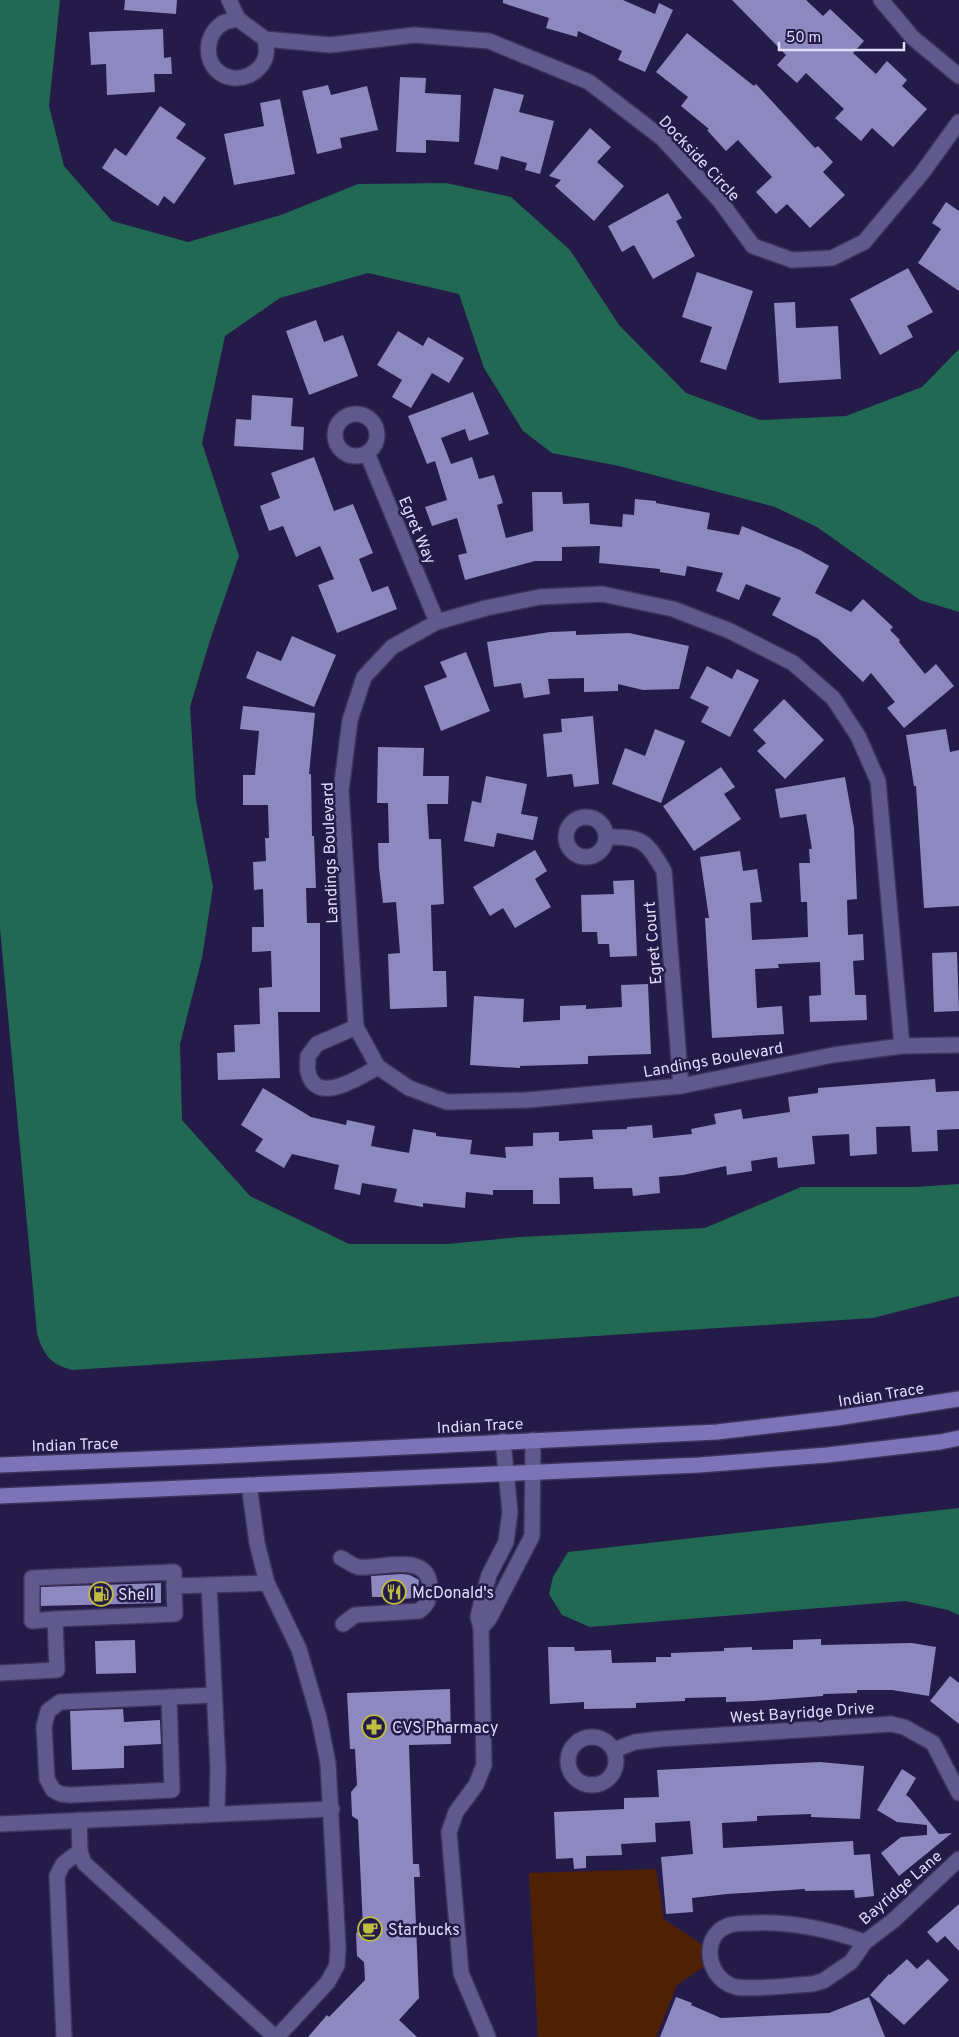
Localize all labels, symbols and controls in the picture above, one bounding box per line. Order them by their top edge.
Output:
scale bar [779,20,904,52]
text: 50 m [786,29,821,48]
street label: Dockside Circle [654,112,743,206]
street label: Egret Way [393,494,439,568]
street label: Landings Boulevard [319,782,343,924]
street label: Egret Court [640,901,668,985]
street label: Landings Boulevard [642,1039,785,1083]
street label: Indian Trace [837,1379,926,1413]
street label: Indian Trace [436,1415,524,1439]
street label: Indian Trace [31,1434,119,1458]
restaurant icon: McDonald's [381,1579,407,1605]
fuel station icon: Shell [88,1581,114,1607]
place label: McDonald's [412,1584,494,1604]
place label: Shell [118,1586,154,1606]
street label: West Bayridge Drive [729,1699,875,1729]
pharmacy icon: CVS Pharmacy [361,1714,387,1740]
place label: CVS Pharmacy [392,1719,498,1739]
street label: Bayridge Lane [856,1847,947,1930]
cafe icon: Starbucks [357,1916,383,1942]
place label: Starbucks [388,1921,460,1941]

